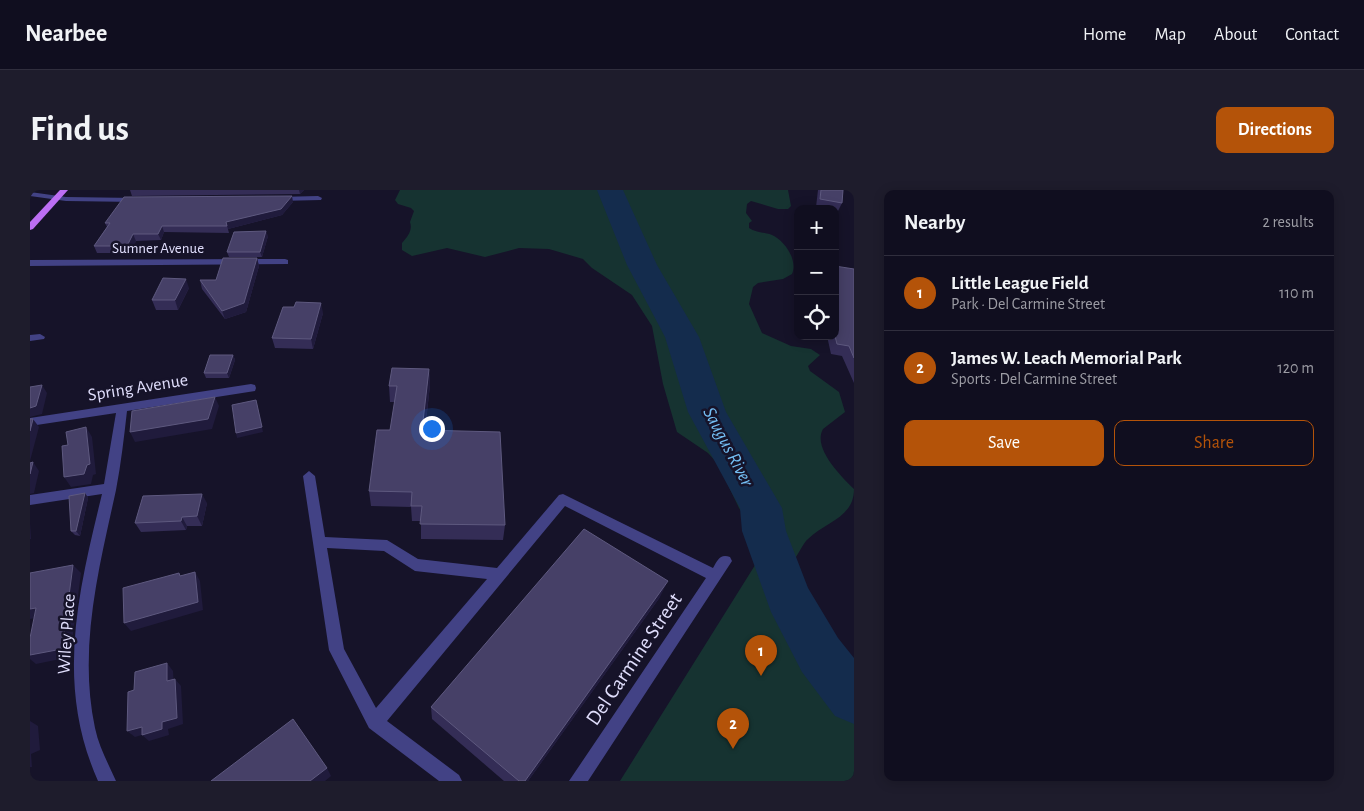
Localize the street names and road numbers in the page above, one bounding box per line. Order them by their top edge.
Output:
street label: Sumner Avenue [112,241,204,256]
street label: Spring Avenue [87,371,189,405]
street label: Del Carmine Street [582,589,686,729]
street label: Wiley Place [55,593,79,675]

